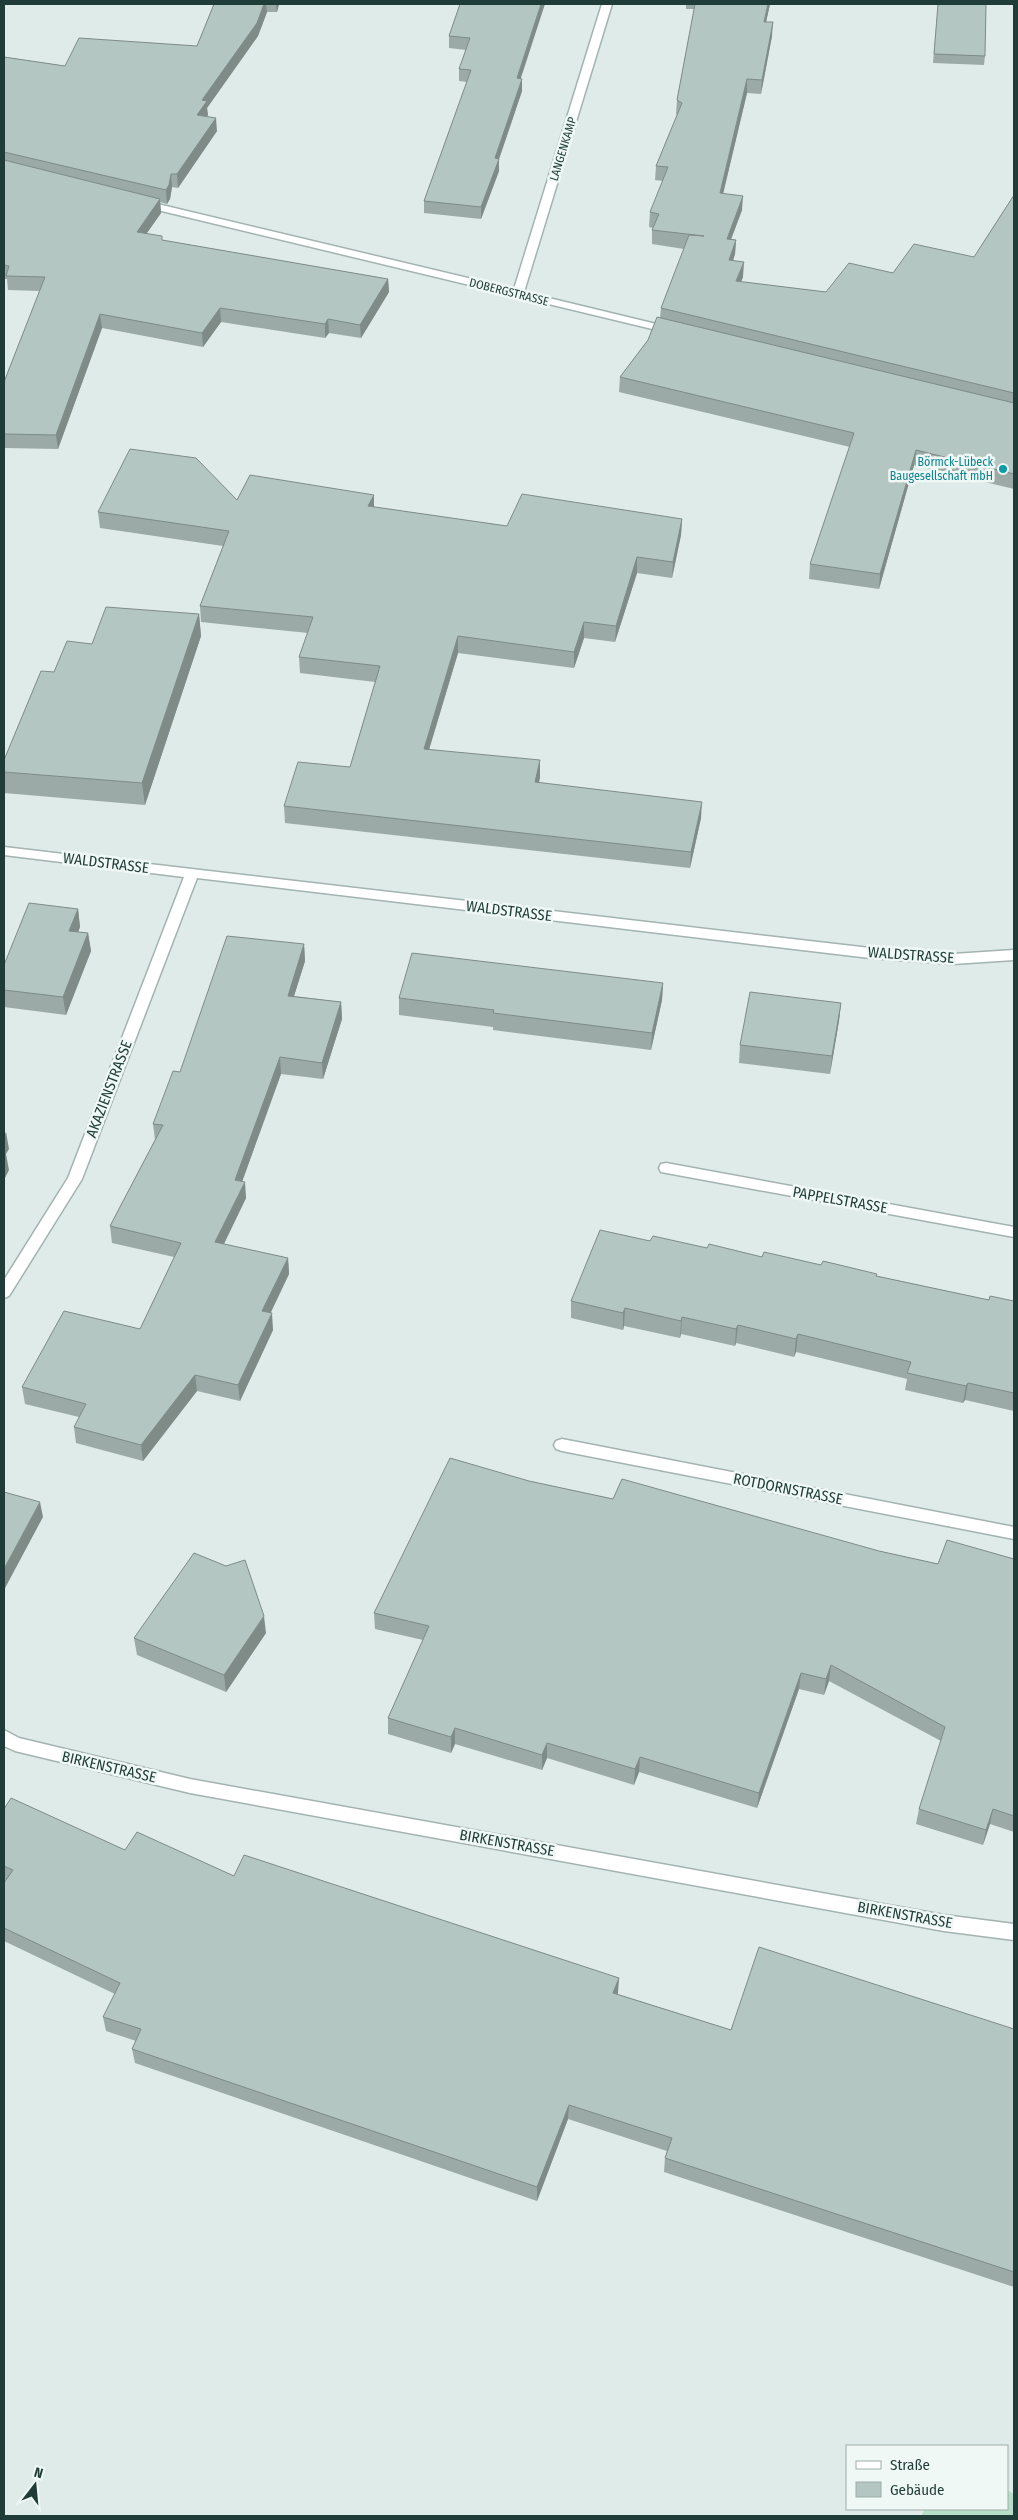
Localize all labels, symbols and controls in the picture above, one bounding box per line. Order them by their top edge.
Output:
street label: LANGENKAMP [547,115,579,183]
street label: DOBERGSTRASSE [468,275,551,309]
place label: Börmck-Lübeck Baugesellschaft mbH [890,455,993,483]
marker: Börmck-Lübeck Baugesellschaft mbH [997,463,1009,475]
street label: WALDSTRASSE [62,849,150,877]
street label: WALDSTRASSE [465,897,553,925]
street label: WALDSTRASSE [867,943,955,967]
street label: AKAZIENSTRASSE [82,1038,136,1140]
street label: PAPPELSTRASSE [791,1183,889,1217]
street label: ROTDORNSTRASSE [732,1470,844,1508]
street label: BIRKENSTRASSE [60,1747,158,1787]
street label: BIRKENSTRASSE [458,1826,556,1860]
street label: BIRKENSTRASSE [856,1898,954,1932]
legend [846,2445,1008,2510]
text: Straße [890,2456,930,2474]
north arrow [10,2460,60,2510]
text: N [32,2464,45,2482]
text: Gebäude [890,2481,945,2499]

